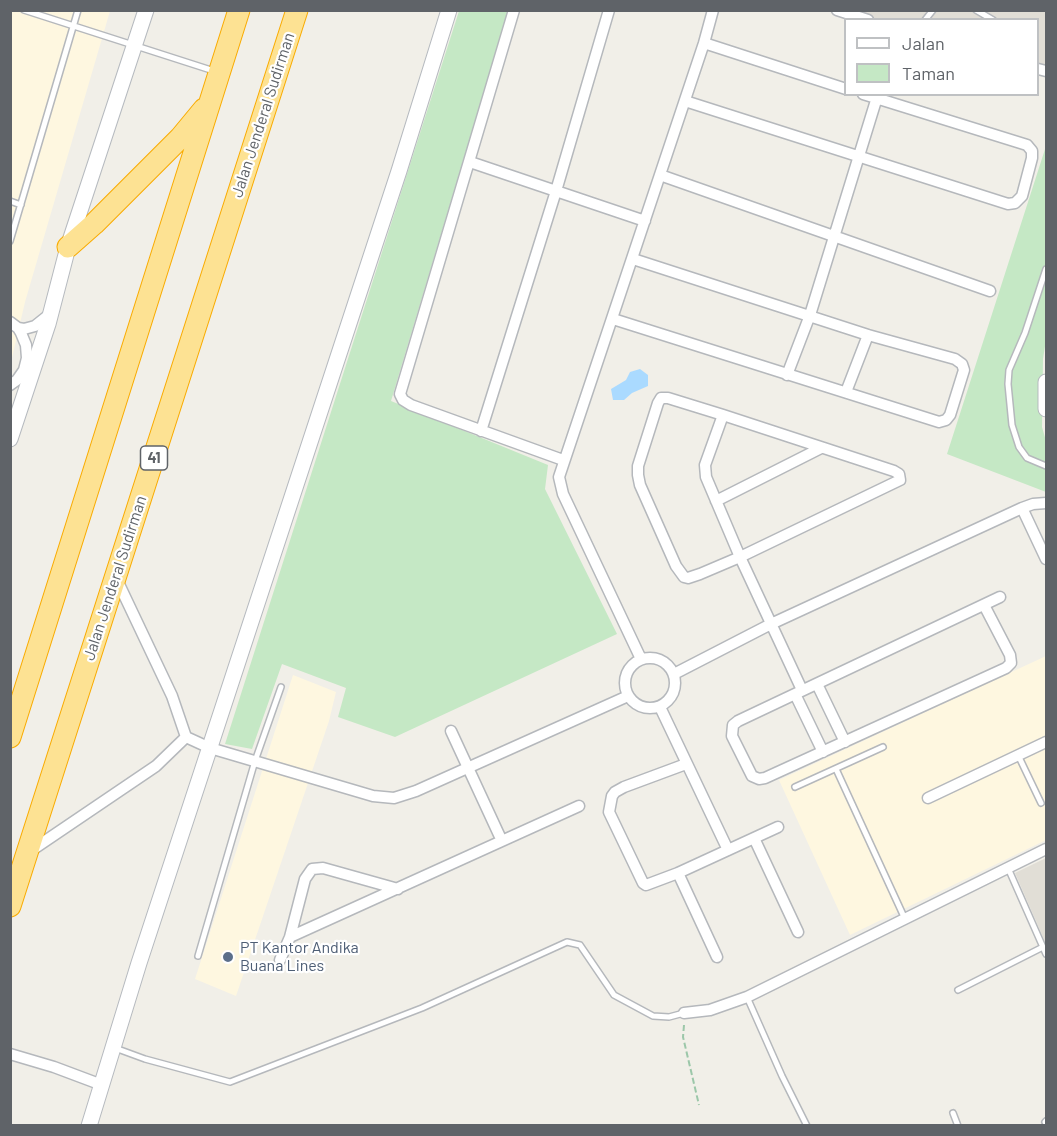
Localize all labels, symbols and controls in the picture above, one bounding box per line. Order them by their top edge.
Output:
legend [844,18,1039,96]
street label: Jalan Jenderal Sudirman [227,30,299,200]
text: Jalan [902,32,945,54]
text: Taman [902,62,955,84]
road number: 41 [140,446,168,470]
street label: Jalan Jenderal Sudirman [79,493,151,663]
place label: PT Kantor Andika Buana Lines [240,938,359,976]
marker: PT Kantor Andika Buana Lines [221,950,235,964]

